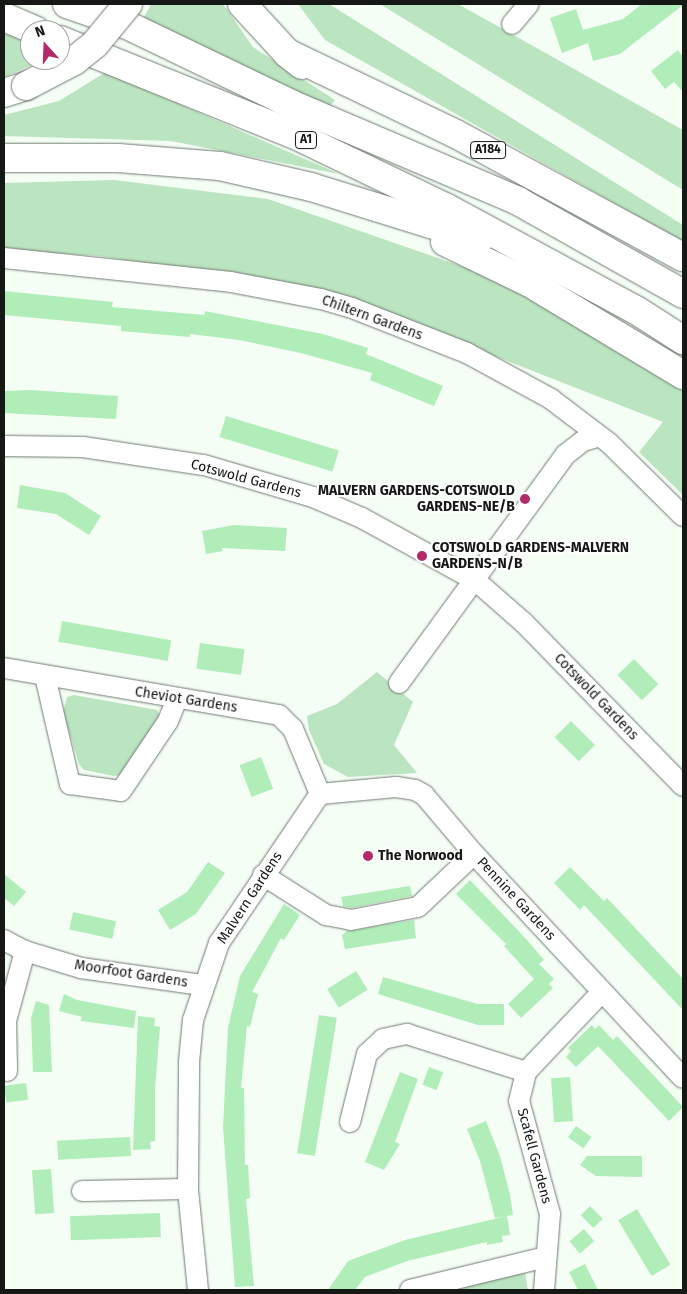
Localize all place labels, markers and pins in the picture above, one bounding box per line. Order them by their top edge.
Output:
place label: MALVERN GARDENS-COTSWOLD GARDENS-NE/B [318,483,515,516]
marker: MALVERN GARDENS-COTSWOLD GARDENS-NE/B [519,493,531,505]
place label: COTSWOLD GARDENS-MALVERN GARDENS-N/B [432,540,629,572]
marker: COTSWOLD GARDENS-MALVERN GARDENS-N/B [416,550,428,562]
place label: The Norwood [378,848,463,864]
marker: The Norwood [362,850,374,862]

